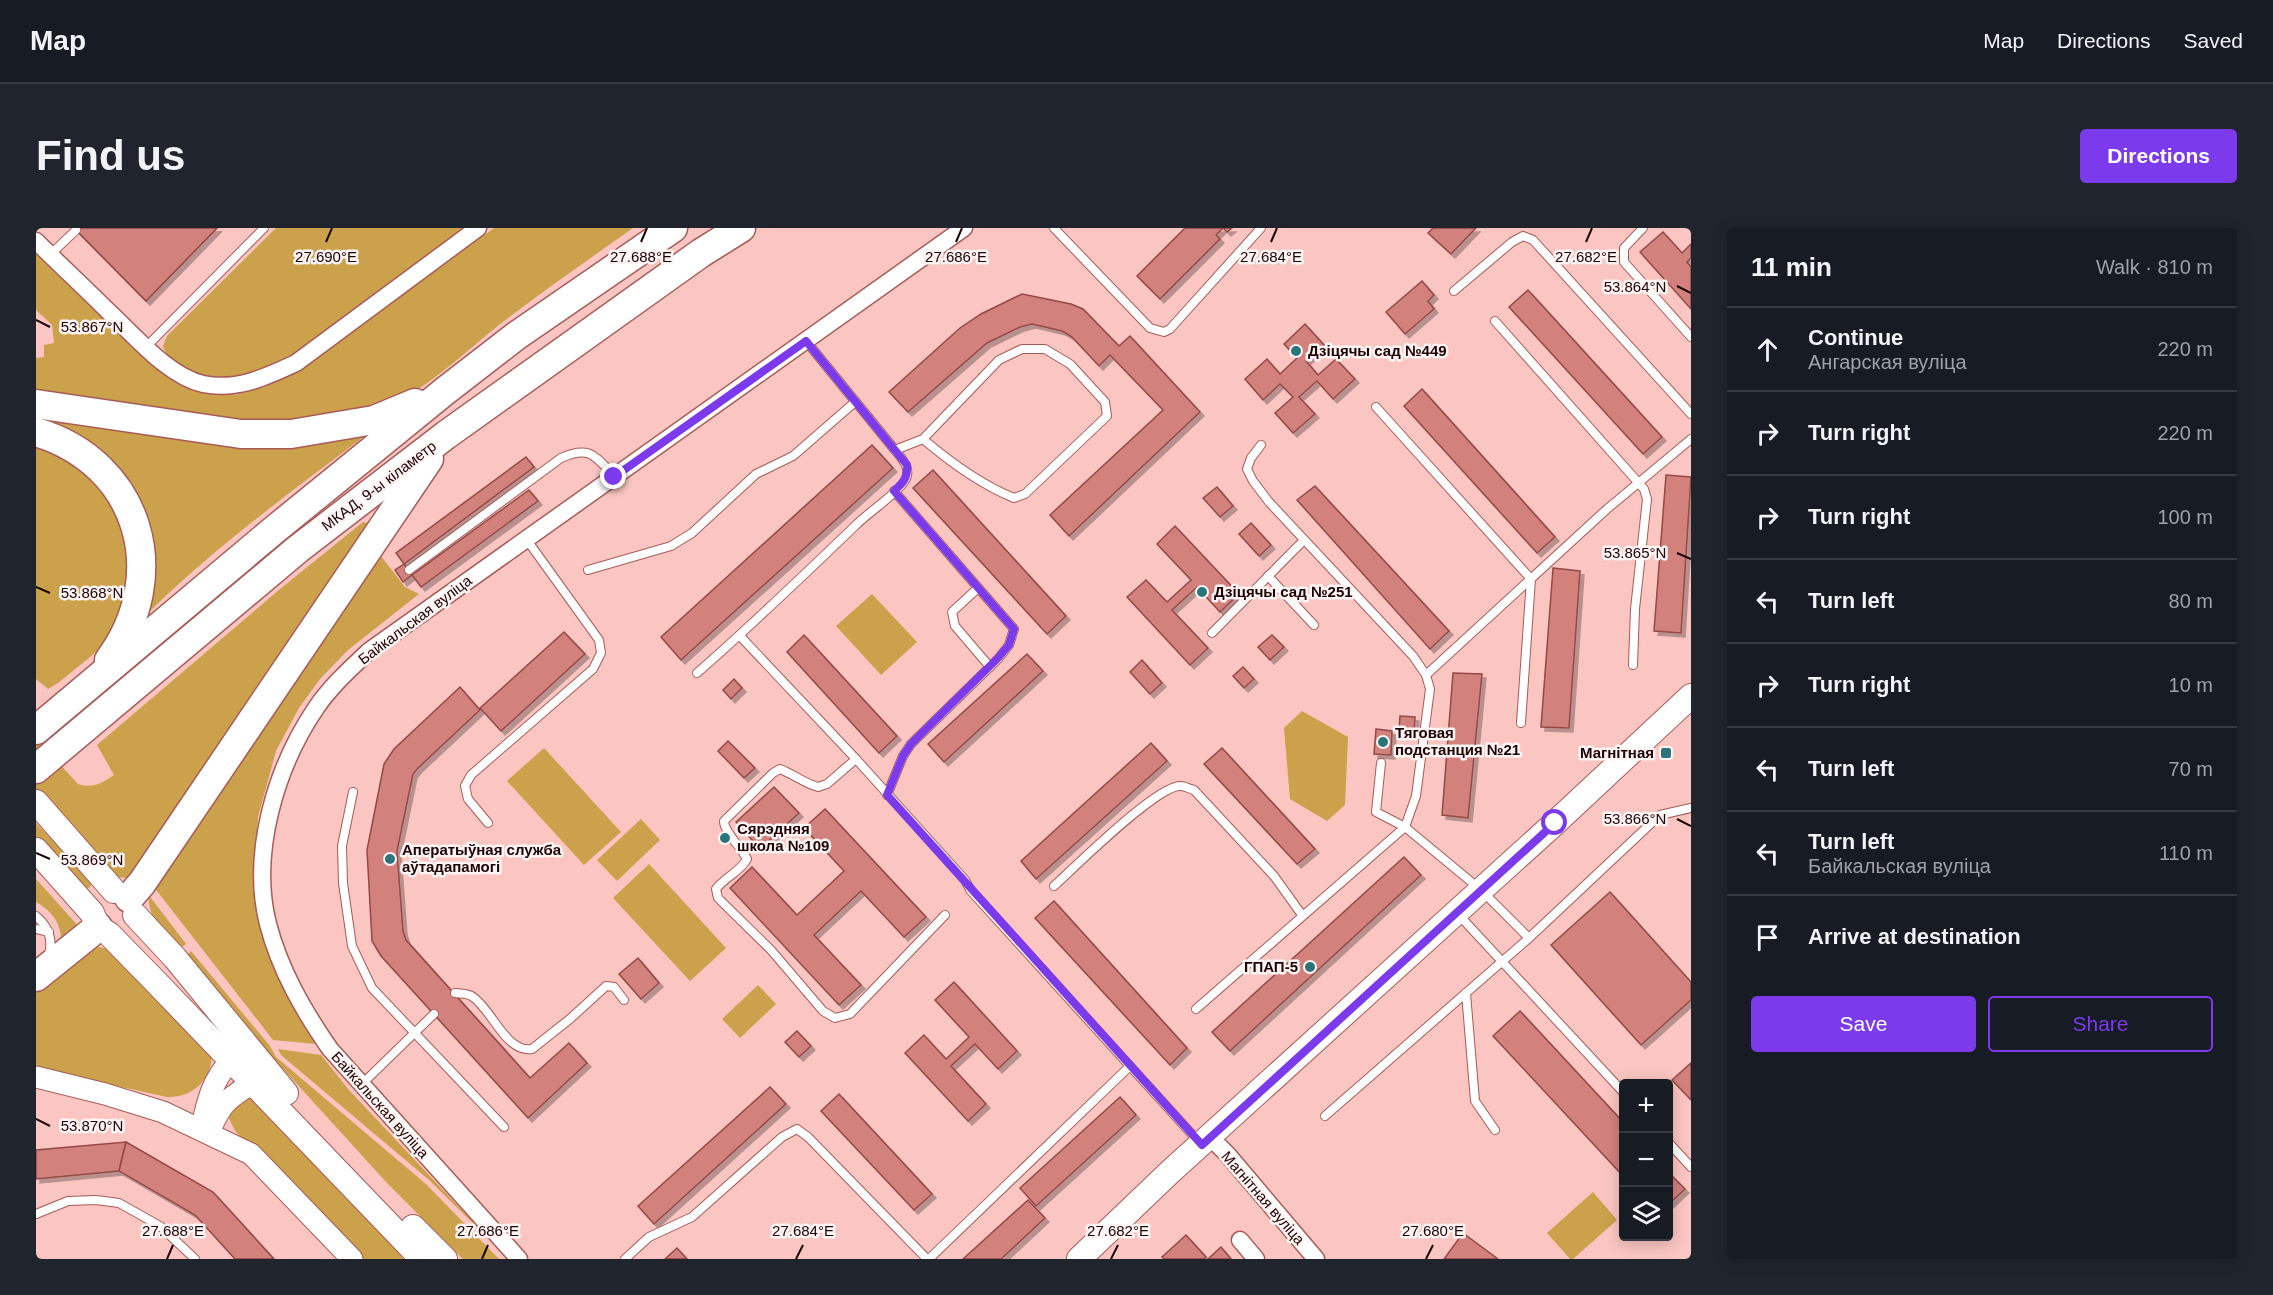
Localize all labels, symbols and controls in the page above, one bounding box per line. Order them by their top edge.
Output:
text: Map [30,25,86,56]
text: Map [1983,29,2024,52]
text: Directions [2057,29,2150,52]
text: Saved [2183,29,2243,52]
button: Directions [2080,129,2237,183]
text: Find us [36,132,185,179]
text: 27.690°E [295,248,357,265]
text: 27.688°E [610,248,672,265]
text: 27.686°E [925,248,987,265]
text: 27.684°E [1240,248,1302,265]
text: 27.682°E [1555,248,1617,265]
text: 11 min [1751,252,1832,282]
text: Walk · 810 m [2096,256,2213,278]
text: 53.864°N [1604,278,1666,295]
text: 53.867°N [61,318,123,335]
text: Continue [1808,325,1903,350]
icon: ahead [1751,333,1784,366]
text: 220 m [2157,338,2213,360]
place label: Дзіцячы сад №449 [1308,342,1447,359]
marker: Дзіцячы сад №449 [1289,344,1303,358]
text: Ангарская вуліца [1808,351,1967,373]
icon: right [1751,417,1784,450]
text: Turn right [1808,420,1910,445]
text: 220 m [2157,422,2213,444]
street label: МКАД, 9-ы кіламетр [318,437,439,534]
route end [600,463,626,489]
icon: right [1751,501,1784,534]
text: Turn right [1808,504,1910,529]
text: 100 m [2157,506,2213,528]
text: 53.865°N [1604,544,1666,561]
street label: Байкальская вуліца [355,571,475,668]
place label: Дзіцячы сад №251 [1214,583,1353,600]
text: 53.868°N [61,584,123,601]
marker: Дзіцячы сад №251 [1195,585,1209,599]
icon: left [1751,585,1784,618]
text: Turn left [1808,588,1894,613]
text: 80 m [2169,590,2213,612]
icon: right [1751,669,1784,702]
text: Turn right [1808,672,1910,697]
text: 10 m [2169,674,2213,696]
place label: Тяговая подстанция №21 [1395,724,1520,758]
marker: Тяговая подстанция №21 [1376,735,1390,749]
place label: Магнітная [1580,744,1654,761]
marker: Магнітная [1659,746,1673,760]
icon: left [1751,753,1784,786]
text: Turn left [1808,756,1894,781]
text: 70 m [2169,758,2213,780]
route start [1541,809,1567,835]
text: 53.866°N [1604,810,1666,827]
place label: Сярэдняя школа №109 [737,820,829,854]
text: Turn left [1808,829,1894,854]
marker: Сярэдняя школа №109 [718,831,732,845]
icon: left [1751,837,1784,870]
place label: Аператыўная служба аўтадапамогі [402,841,562,875]
text: 110 m [2159,842,2213,864]
text: 53.869°N [61,851,123,868]
marker: Аператыўная служба аўтадапамогі [383,852,397,866]
text: Байкальская вуліца [1808,855,1991,877]
icon: arrive [1751,921,1784,954]
text: Arrive at destination [1808,924,2021,949]
place label: ГПАП-5 [1244,958,1298,975]
marker: ГПАП-5 [1303,960,1317,974]
button: Save [1751,996,1976,1052]
button: Share [1988,996,2213,1052]
street label: Байкальская вуліца [328,1048,433,1162]
map controls [1619,1079,1673,1241]
button: + [1619,1079,1673,1133]
text: 53.870°N [61,1117,123,1134]
button: − [1619,1133,1673,1187]
street label: Магнітная вуліца [1218,1148,1309,1248]
button: layers [1619,1187,1673,1241]
text: 27.688°E [142,1222,204,1239]
text: 27.686°E [457,1222,519,1239]
text: 27.684°E [772,1222,834,1239]
text: 27.682°E [1087,1222,1149,1239]
text: 27.680°E [1402,1222,1464,1239]

